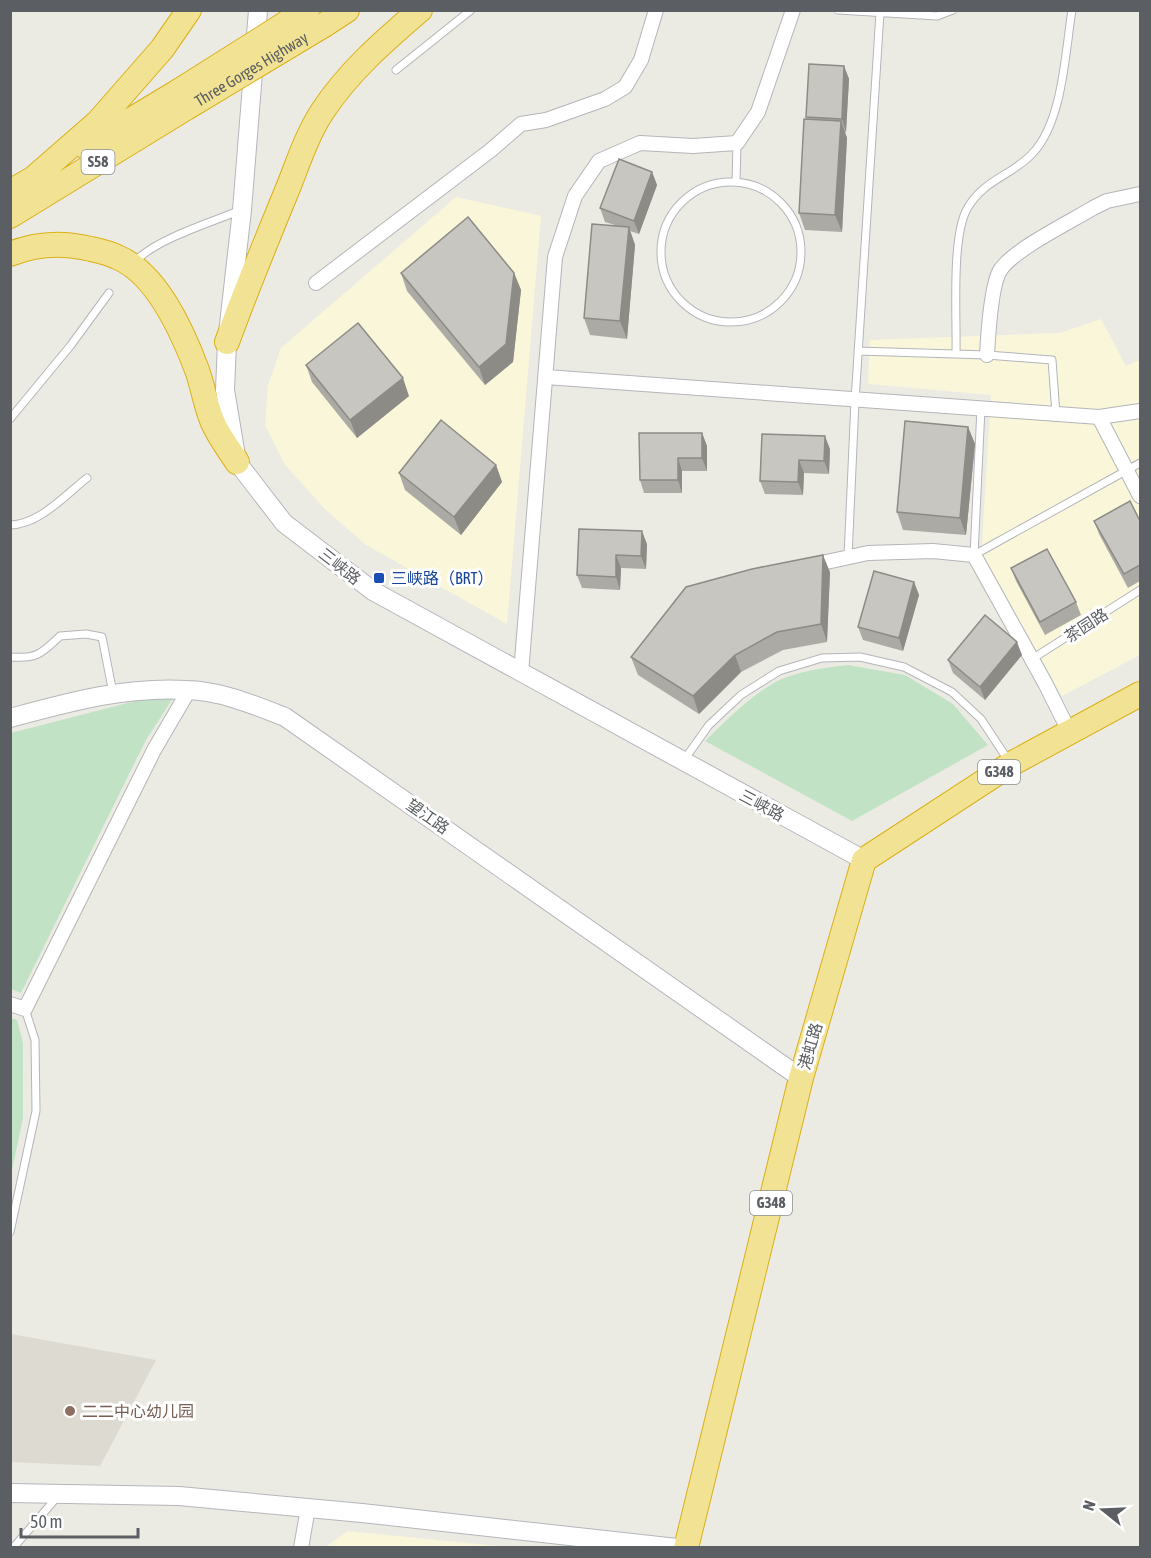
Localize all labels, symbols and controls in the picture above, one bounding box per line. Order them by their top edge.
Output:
street label: Three Gorges Highway [191,28,312,110]
road number: S58 [82,150,114,174]
street label: 三峡路 [316,544,364,588]
place label: 三峡路（BRT） [391,569,494,587]
marker: 三峡路（BRT） [372,571,386,585]
street label: 茶园路 [1061,604,1111,646]
road number: G348 [978,760,1020,784]
street label: 三峡路 [737,786,787,824]
street label: 望江路 [403,795,453,837]
street label: 港虹路 [795,1020,825,1072]
road number: G348 [750,1191,792,1215]
place label: 二二中心幼儿园 [82,1402,194,1420]
marker: 二二中心幼儿园 [63,1404,77,1418]
north arrow [1073,1480,1133,1540]
text: N [1079,1498,1099,1513]
scale bar [21,1501,138,1539]
text: 50 m [30,1511,62,1532]

